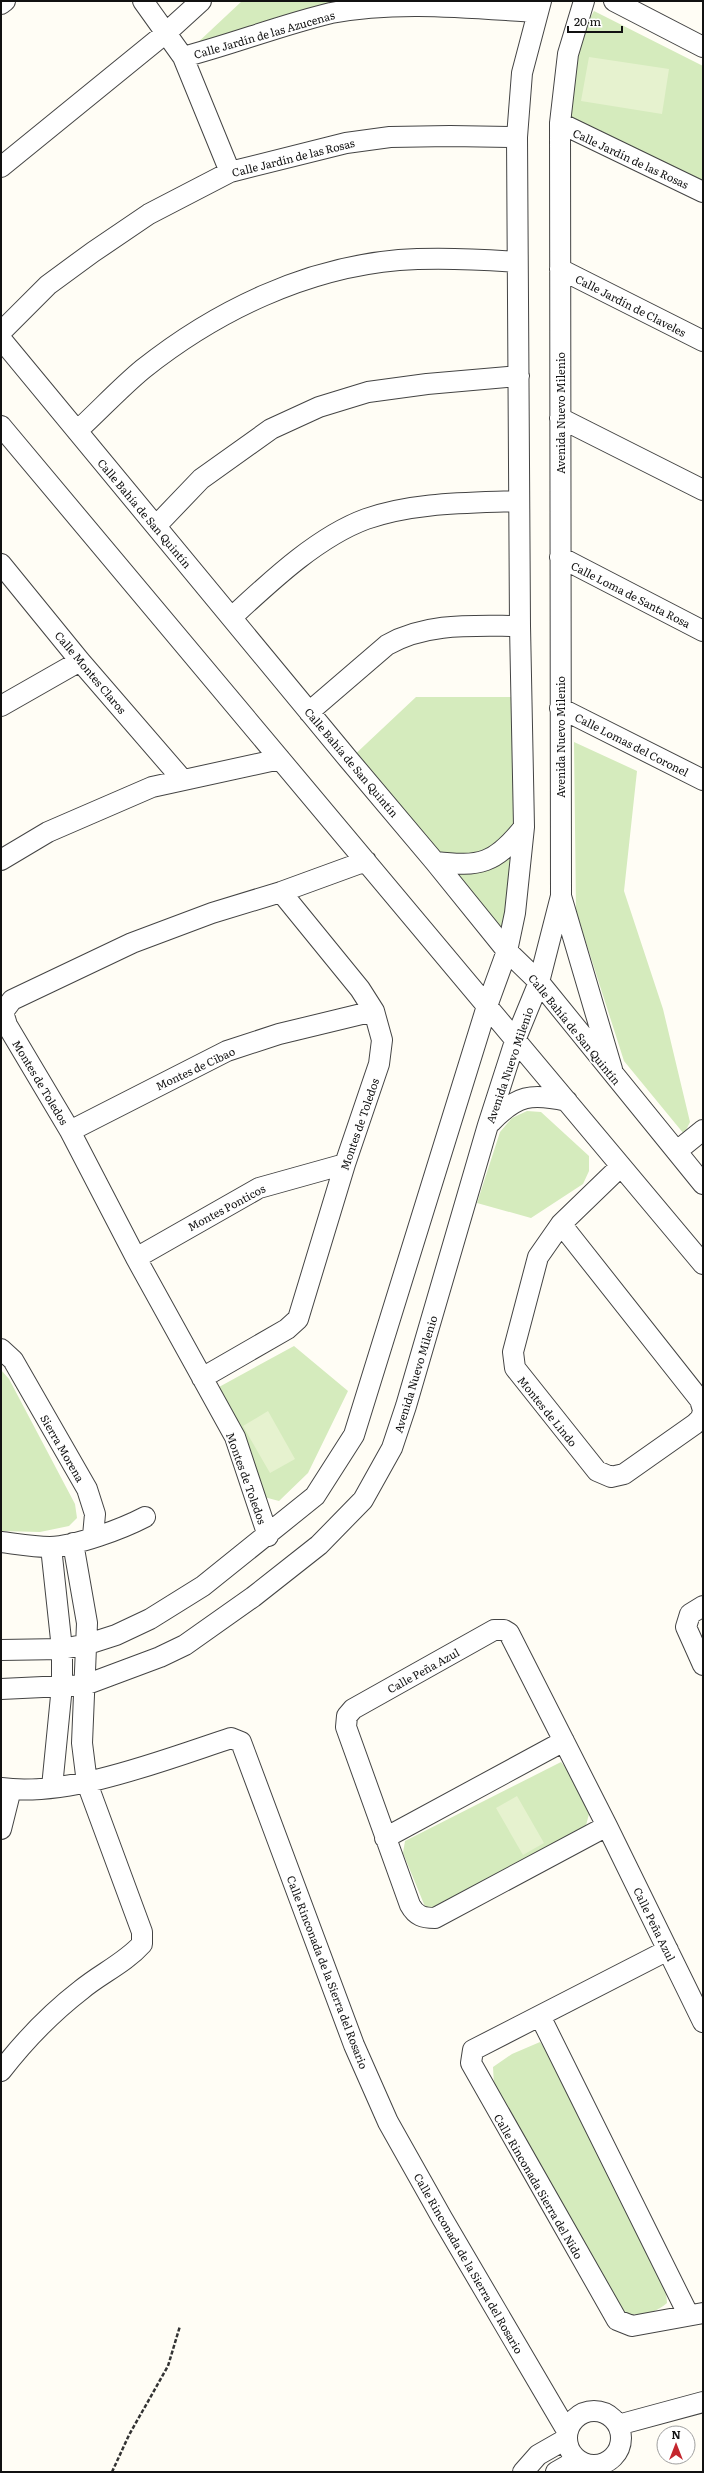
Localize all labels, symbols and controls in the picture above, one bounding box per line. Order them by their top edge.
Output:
street label: Calle Jardín de las Azucenas [192,6,336,62]
scale bar [568,8,622,34]
text: 20 m [574,12,601,30]
street label: Calle Jardín de las Rosas [570,124,692,192]
street label: Calle Jardín de las Rosas [230,134,356,180]
street label: Calle Jardín de Claveles [573,270,689,340]
street label: Avenida Nuevo Milenio [552,352,568,474]
street label: Calle Bahía de San Quintín [94,455,196,571]
street label: Calle Loma de Santa Rosa [569,557,693,631]
street label: Calle Montes Claros [52,627,130,717]
street label: Avenida Nuevo Milenio [552,676,568,798]
street label: Calle Bahía de San Quintín [301,704,403,820]
street label: Calle Lomas del Coronel [572,708,692,780]
street label: Calle Bahía de San Quintín [525,970,625,1088]
street label: Avenida Nuevo Milenio [482,1005,536,1125]
street label: Montes de Toledos [9,1037,73,1128]
street label: Montes de Cibao [153,1043,237,1093]
street label: Montes de Toledos [336,1076,382,1172]
street label: Montes Ponticos [184,1180,268,1234]
street label: Avenida Nuevo Milenio [390,1313,440,1435]
street label: Montes de Lindo [515,1372,581,1450]
street label: Sierra Morena [37,1411,89,1485]
street label: Montes de Toledos [223,1430,271,1526]
street label: Calle Peña Azul [384,1643,462,1696]
street label: Calle Rinconada de la Sierra del Rosario [284,1873,372,2071]
street label: Calle Peña Azul [630,1884,680,1964]
street label: Calle Rinconada Sierra del Nido [491,2110,587,2262]
street label: Calle Rinconada de la Sierra del Rosario [411,2170,527,2356]
north arrow [656,2425,696,2465]
text: N [671,2426,681,2442]

